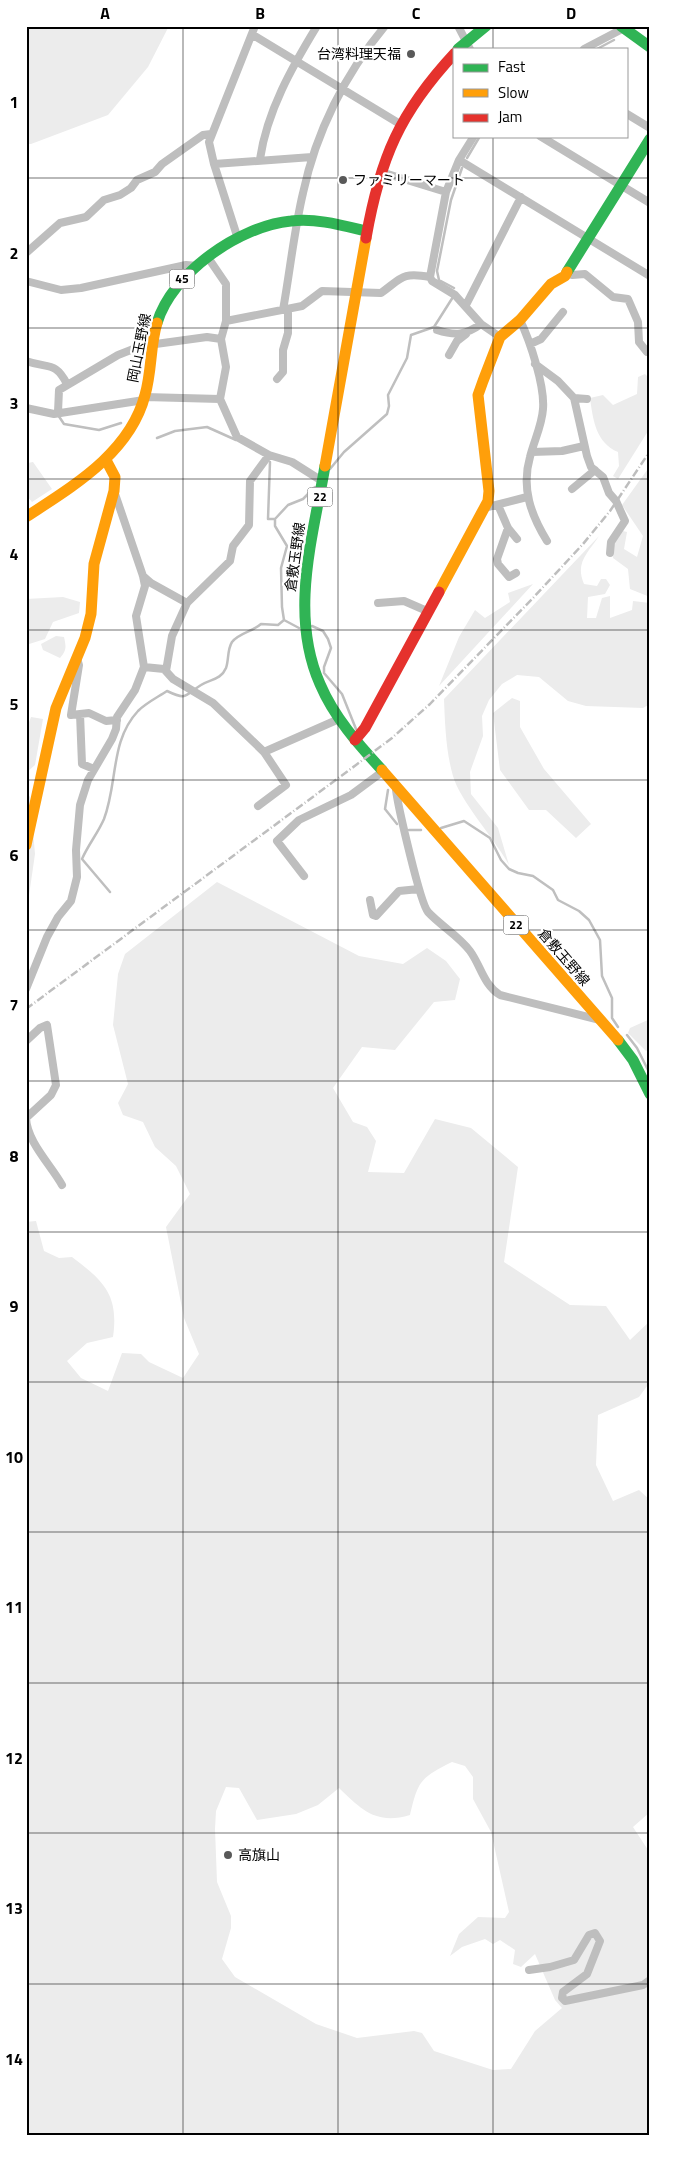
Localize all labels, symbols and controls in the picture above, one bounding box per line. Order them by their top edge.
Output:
text: A [100,1,110,25]
text: B [255,1,265,25]
text: C [412,1,421,25]
text: D [566,1,576,25]
place label: 台湾料理天福 [317,43,401,64]
marker: 台湾料理天福 [405,48,417,60]
legend [453,48,628,138]
text: Fast [498,55,526,78]
text: Slow [498,81,529,104]
text: 1 [10,90,18,114]
text: Jam [498,105,522,128]
place label: ファミリーマート [353,169,465,190]
marker: ファミリーマート [337,174,349,186]
text: 2 [10,241,18,265]
road number: 45 [170,270,194,288]
street label: 岡山玉野線 [122,312,155,384]
text: 3 [10,391,18,415]
road number: 22 [308,488,332,507]
street label: 倉敷玉野線 [279,521,310,593]
text: 4 [10,542,19,566]
text: 5 [10,692,19,716]
text: 6 [10,843,19,867]
road number: 22 [504,916,528,934]
street label: 倉敷玉野線 [533,923,595,990]
text: 7 [10,993,18,1017]
text: 8 [10,1144,19,1168]
text: 9 [10,1294,19,1318]
text: 10 [5,1445,23,1469]
text: 11 [5,1595,23,1619]
text: 12 [5,1746,23,1770]
place label: 高旗山 [238,1844,280,1865]
marker: 高旗山 [222,1849,234,1861]
text: 13 [5,1896,23,1920]
text: 14 [5,2047,23,2071]

